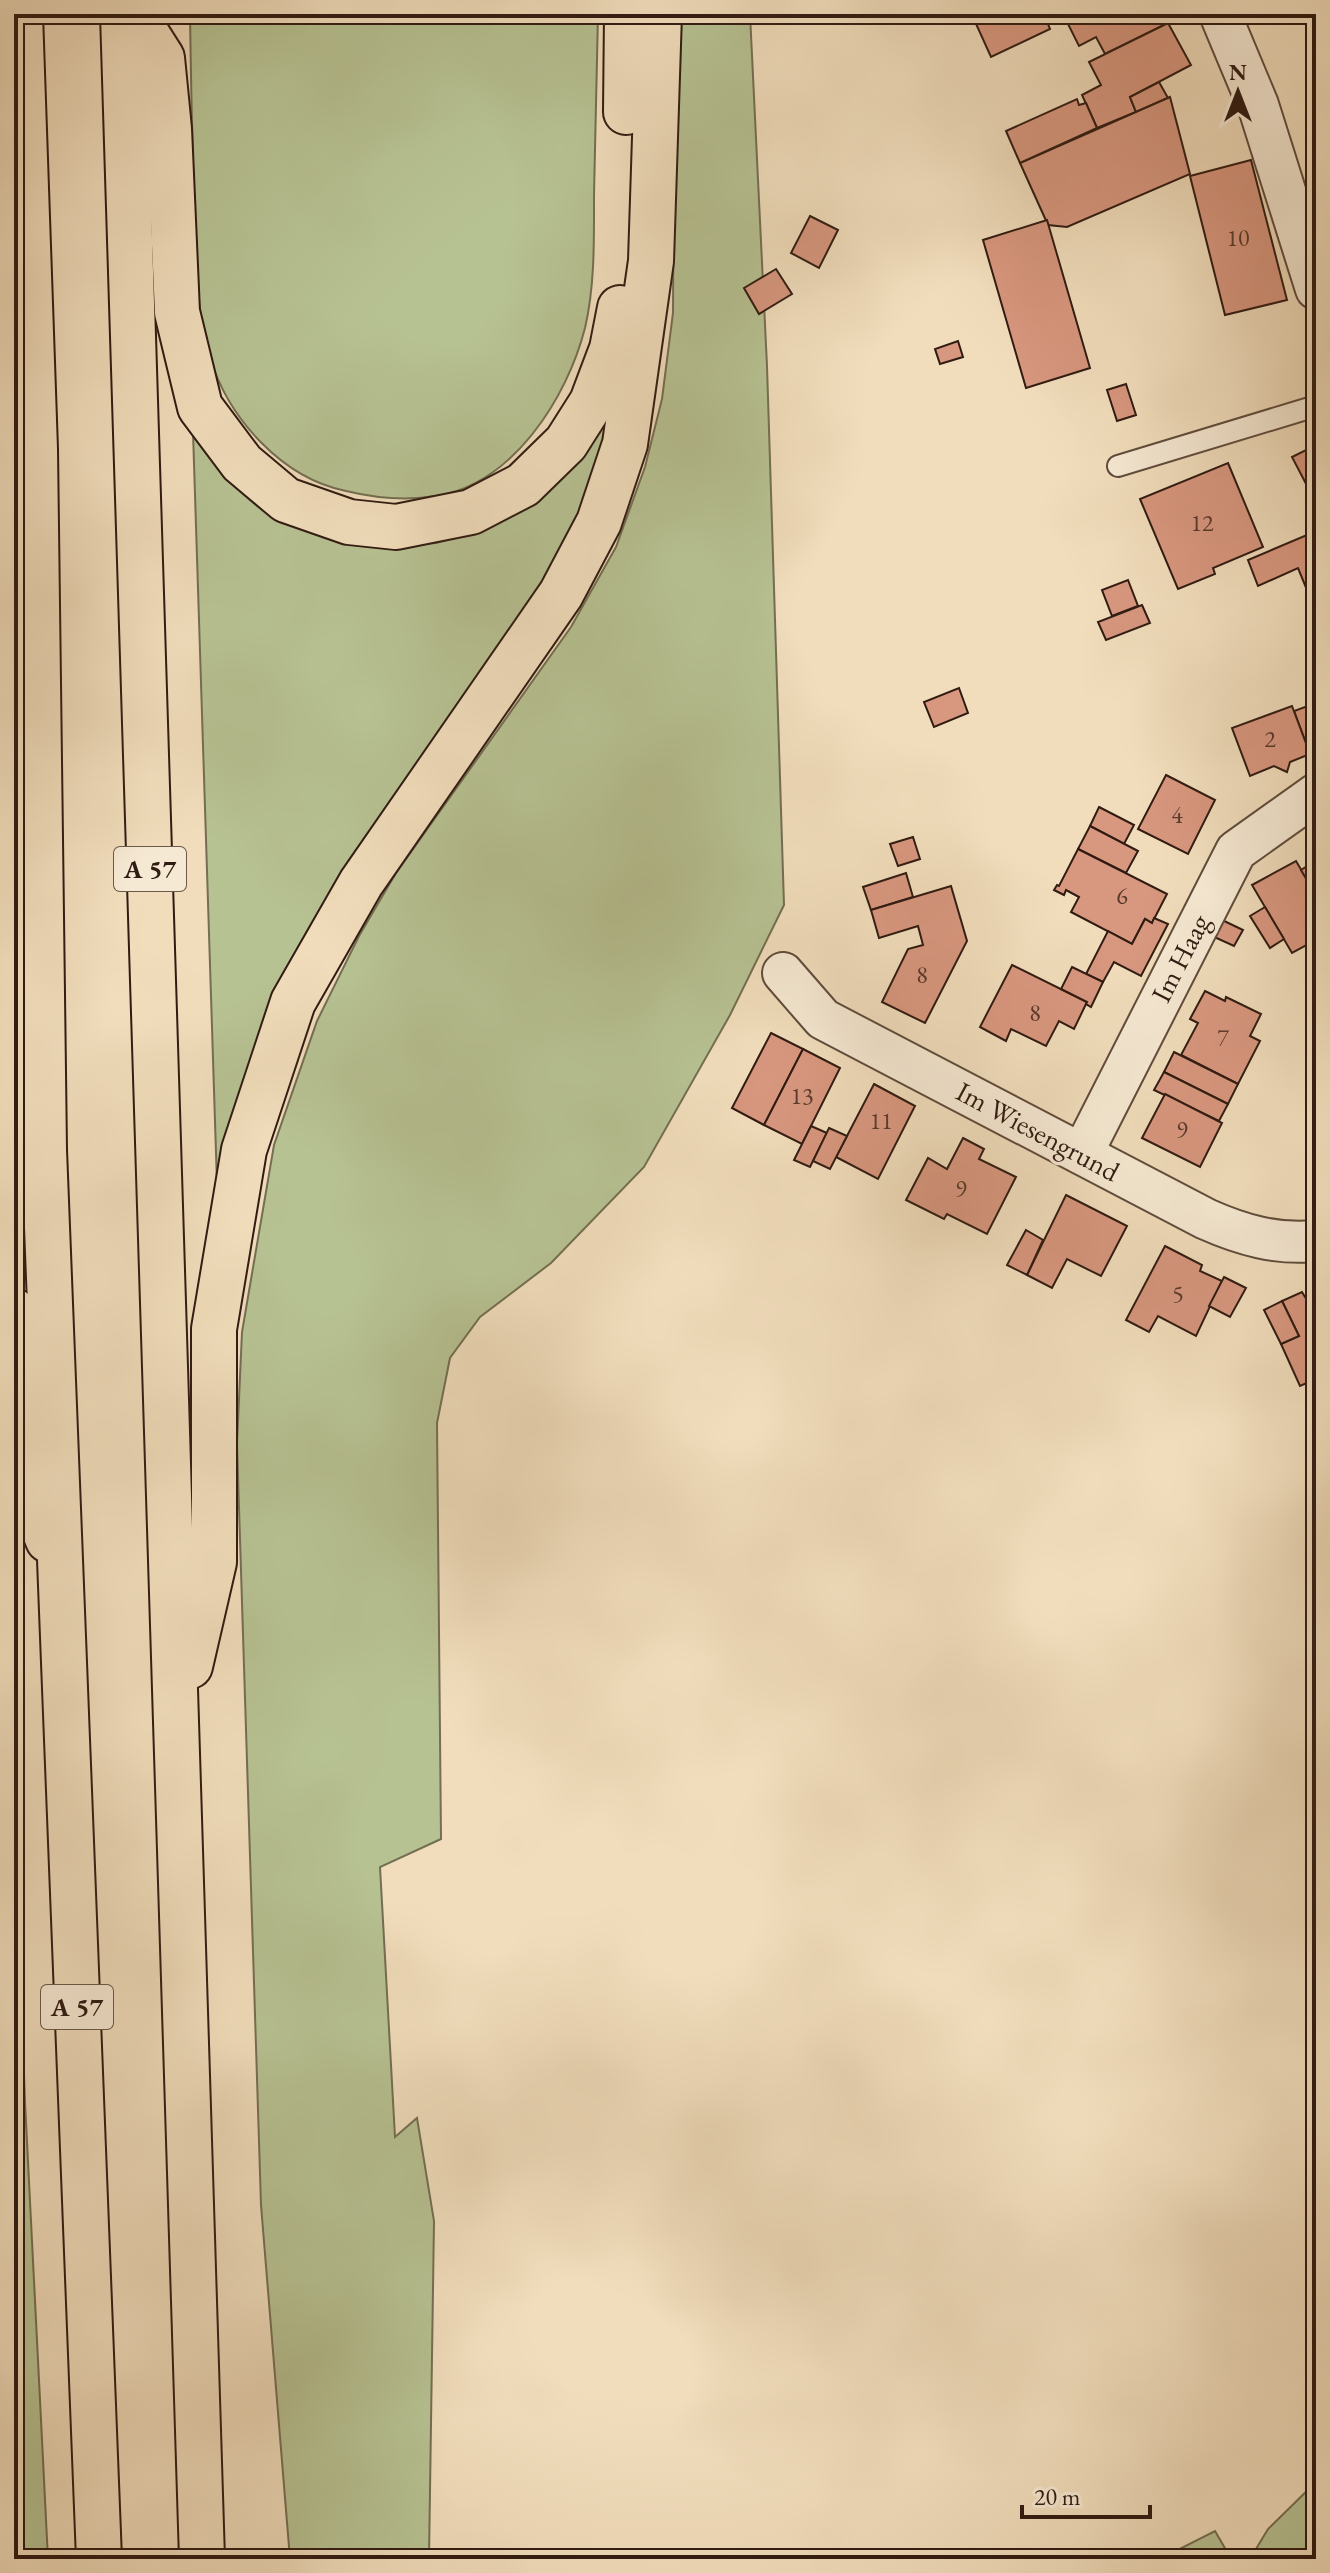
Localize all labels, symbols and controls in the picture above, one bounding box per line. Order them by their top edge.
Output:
north arrow [1198,52,1278,132]
text: N [1229,58,1247,87]
house number: 10 [1226,222,1250,253]
house number: 12 [1190,507,1214,538]
house number: 2 [1264,723,1276,754]
house number: 4 [1171,799,1183,830]
road number: A 57 [114,847,186,891]
house number: 6 [1116,880,1128,911]
street label: Im Haag [1143,907,1218,1008]
house number: 8 [916,959,928,990]
house number: 8 [1029,997,1041,1028]
house number: 7 [1217,1022,1229,1053]
street label: Im Wiesengrund [950,1073,1127,1189]
house number: 13 [790,1080,814,1111]
house number: 11 [869,1105,893,1136]
house number: 9 [1176,1114,1188,1145]
house number: 9 [955,1173,967,1204]
house number: 5 [1172,1278,1184,1309]
road number: A 57 [41,1985,113,2029]
scale bar [1022,2469,1150,2519]
text: 20 m [1034,2481,1081,2512]

